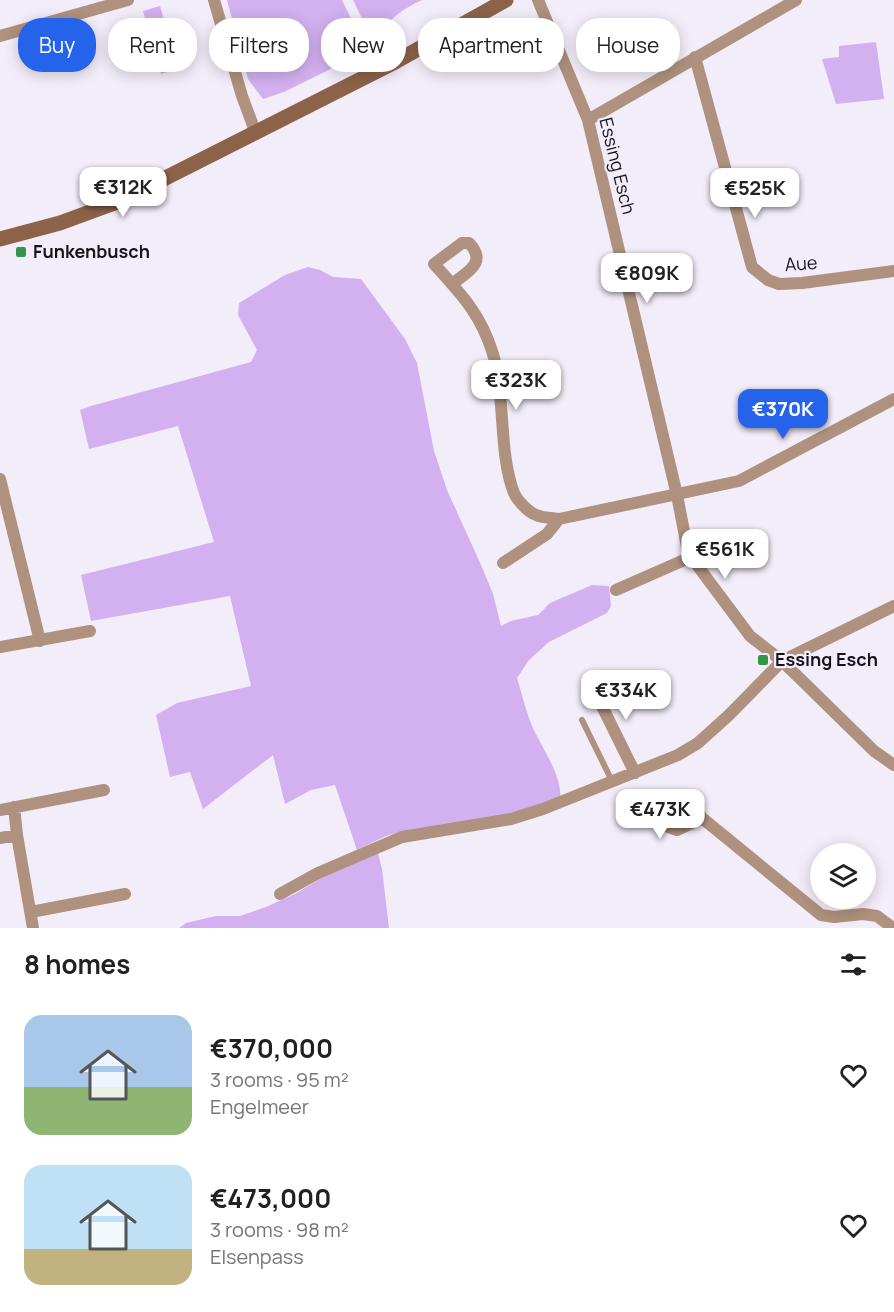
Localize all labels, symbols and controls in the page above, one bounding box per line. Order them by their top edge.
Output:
chip: Buy [18,18,96,72]
chip: Rent [108,18,197,72]
chip: Filters [209,18,309,72]
chip: New [321,18,406,72]
chip: Apartment [418,18,564,72]
chip: House [576,18,680,72]
street label: Essing Esch [594,115,642,217]
pin: €312K [81,167,165,218]
pin: €525K [713,168,797,219]
text: €312K [94,173,152,200]
text: €525K [724,174,786,201]
place label: Funkenbusch [33,239,150,263]
marker: Funkenbusch [14,245,28,259]
street label: Aue [784,250,818,276]
pin: €809K [605,253,689,304]
text: €809K [615,259,679,286]
pin: €323K [474,360,558,411]
text: €323K [485,366,547,393]
pin: €370K [741,389,825,440]
text: €370K [752,395,814,422]
pin: €561K [683,529,767,580]
text: €561K [695,535,755,562]
place label: Essing Esch [775,647,878,671]
marker: Essing Esch [756,653,770,667]
pin: €334K [584,670,668,721]
text: €334K [595,676,657,703]
pin: €473K [618,789,702,840]
text: €473K [630,795,690,822]
map controls [810,843,876,909]
button: layers [810,843,876,909]
text: 8 homes [24,946,130,982]
icon: filters [837,948,870,981]
text: €370,000 [210,1030,333,1066]
icon: home [72,1039,144,1111]
icon: heart [837,1059,870,1092]
text: 3 rooms · 95 m² [210,1066,349,1093]
text: Engelmeer [210,1093,309,1120]
text: €473,000 [210,1180,331,1216]
icon: home [72,1189,144,1261]
icon: heart [837,1209,870,1242]
text: 3 rooms · 98 m² [210,1216,349,1243]
text: Elsenpass [210,1243,304,1270]

